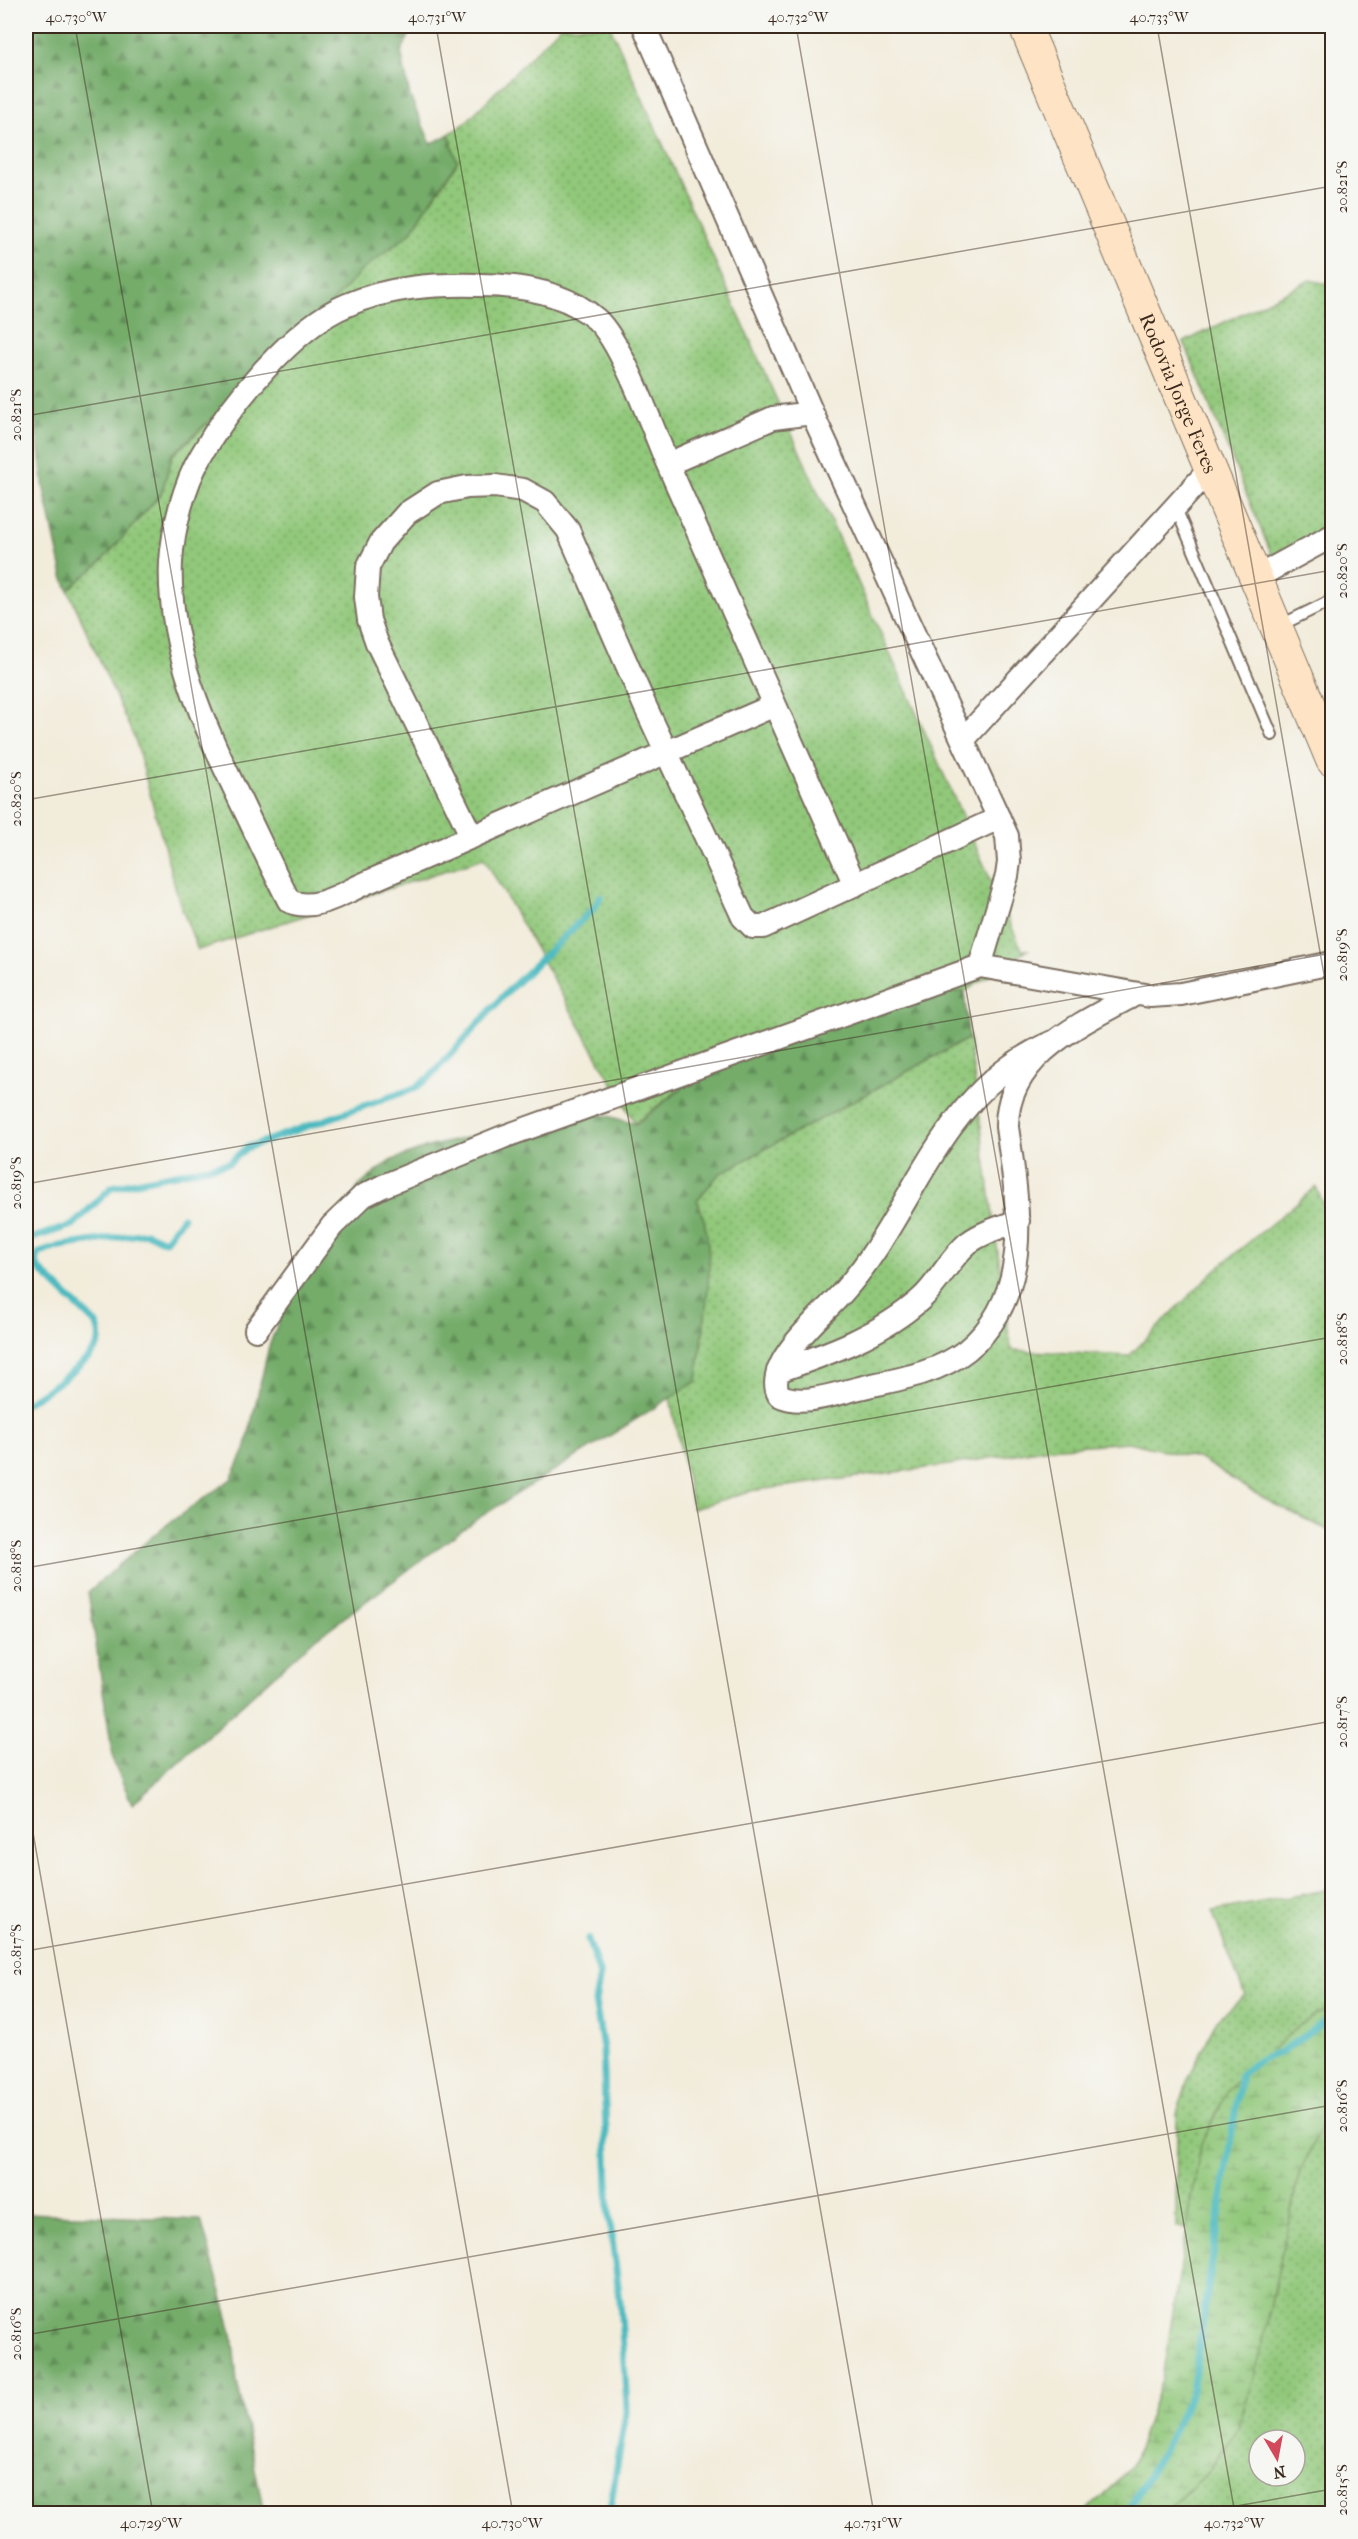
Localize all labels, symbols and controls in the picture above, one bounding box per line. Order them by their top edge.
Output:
text: 40.730°W [45,8,108,26]
text: 40.731°W [408,8,467,26]
text: 40.732°W [768,8,830,26]
text: 40.733°W [1130,8,1190,26]
text: 20.821°S [1333,160,1351,213]
street label: Rodovia Jorge Feres [1135,310,1222,477]
text: 20.821°S [7,388,25,441]
text: 20.820°S [1333,543,1351,599]
text: 20.820°S [7,771,25,827]
text: 20.819°S [1333,928,1351,981]
text: 20.819°S [7,1156,25,1209]
text: 20.818°S [1333,1312,1351,1365]
text: 20.818°S [7,1539,25,1592]
text: 20.817°S [1333,1696,1351,1748]
text: 20.817°S [7,1924,25,1976]
text: 20.816°S [1333,2079,1351,2133]
text: 20.816°S [7,2307,25,2361]
north arrow [1247,2428,1307,2488]
text: N [1271,2462,1287,2483]
text: 20.815°S [1333,2464,1351,2516]
text: 40.729°W [120,2514,183,2532]
text: 40.730°W [481,2514,544,2532]
text: 40.731°W [844,2514,903,2532]
text: 40.732°W [1204,2514,1266,2532]

